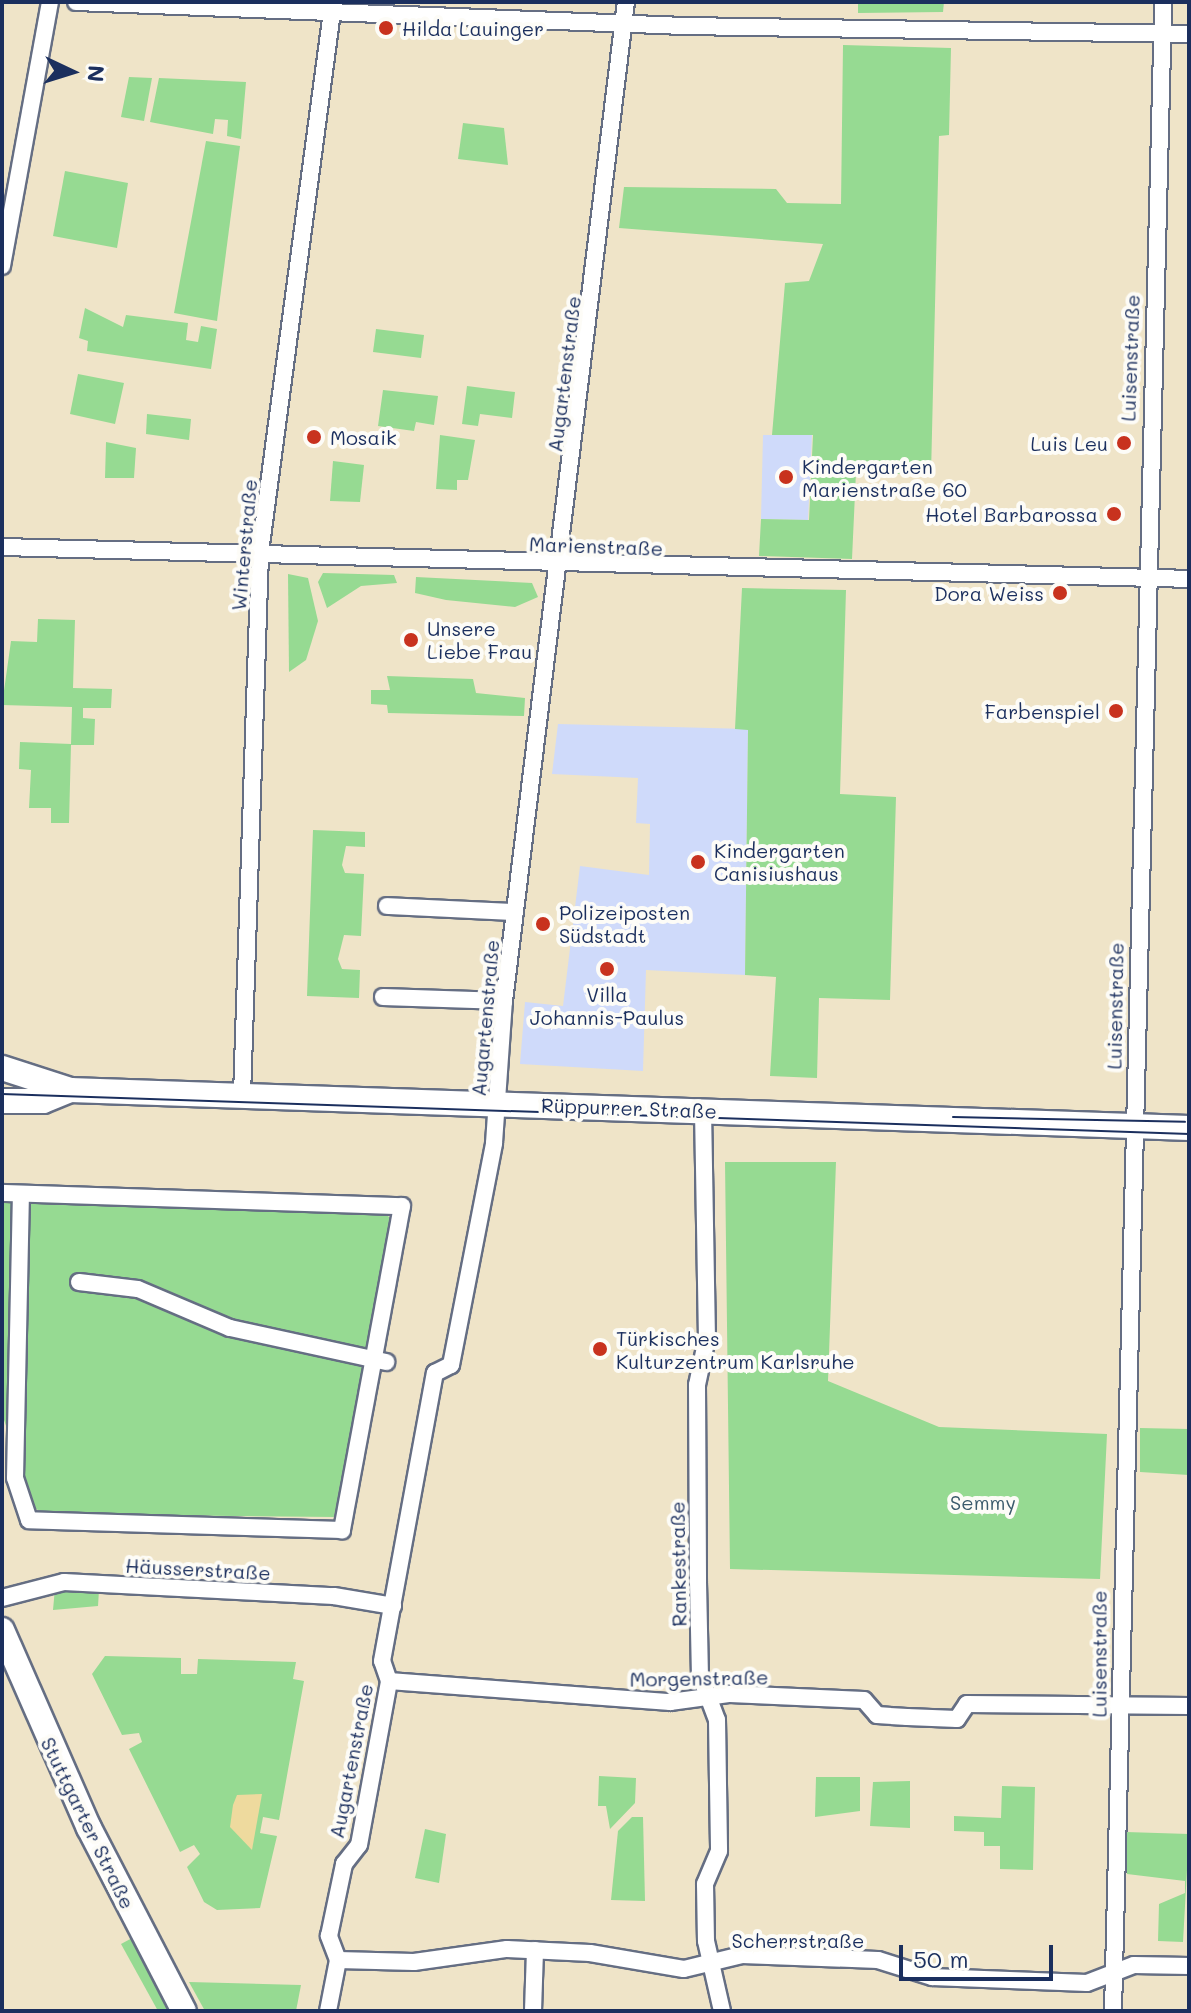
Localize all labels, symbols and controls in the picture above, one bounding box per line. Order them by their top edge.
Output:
place label: Hilda Lauinger [402,16,544,40]
marker: Hilda Lauinger [377,19,395,37]
north arrow [32,32,112,112]
text: N [81,64,111,83]
street label: Luisenstraße [1116,294,1144,422]
street label: Augartenstraße [543,295,585,453]
place label: Mosaik [330,425,397,449]
marker: Mosaik [305,428,323,446]
place label: Luis Leu [1030,431,1108,455]
marker: Luis Leu [1115,434,1133,452]
place label: Kindergarten Marienstraße 60 [802,454,967,501]
marker: Kindergarten Marienstraße 60 [777,468,795,486]
street label: Winterstraße [226,478,262,612]
place label: Hotel Barbarossa [925,502,1098,526]
marker: Hotel Barbarossa [1105,505,1123,523]
street label: Marienstraße [529,532,663,560]
place label: Dora Weiss [934,581,1044,605]
marker: Dora Weiss [1051,584,1069,602]
place label: Unsere Liebe Frau [427,616,532,663]
marker: Unsere Liebe Frau [402,631,420,649]
place label: Farbenspiel [985,699,1100,723]
marker: Farbenspiel [1107,702,1125,720]
place label: Kindergarten Canisiushaus [714,838,845,885]
marker: Kindergarten Canisiushaus [689,853,707,871]
place label: Polizeiposten Südstadt [559,900,690,947]
marker: Polizeiposten Südstadt [534,915,552,933]
street label: Augartenstraße [466,939,504,1097]
street label: Luisenstraße [1102,942,1128,1070]
marker: Villa Johannis-Paulus [598,960,616,978]
place label: Villa Johannis-Paulus [530,982,684,1029]
street label: Rüppurrer Straße [541,1093,717,1123]
place label: Türkisches Kulturzentrum Karlsruhe [616,1326,855,1373]
marker: Türkisches Kulturzentrum Karlsruhe [591,1340,609,1358]
park label: Semmy [950,1490,1016,1514]
street label: Rankestraße [665,1501,691,1627]
street label: Häusserstraße [125,1553,271,1585]
street label: Luisenstraße [1087,1591,1111,1717]
street label: Morgenstraße [629,1665,769,1691]
street label: Augartenstraße [324,1682,378,1840]
street label: Stuttgarter Straße [36,1733,140,1913]
street label: Scherrstraße [732,1928,864,1952]
scale bar [903,1929,1057,1979]
text: 50 m [913,1943,969,1974]

